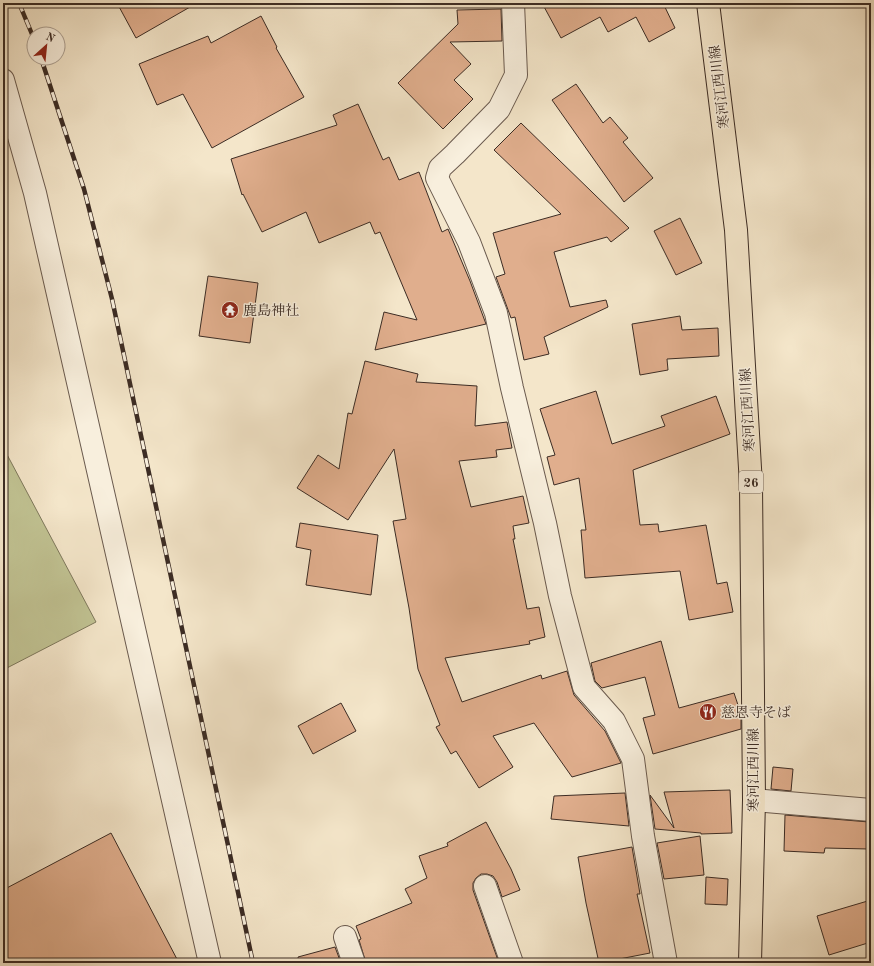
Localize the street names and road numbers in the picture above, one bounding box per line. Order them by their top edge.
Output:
street label: 寒河江西川線 [707,44,732,130]
street label: 寒河江西川線 [738,368,757,452]
road number: 26 [739,471,763,493]
street label: 寒河江西川線 [746,728,761,812]

